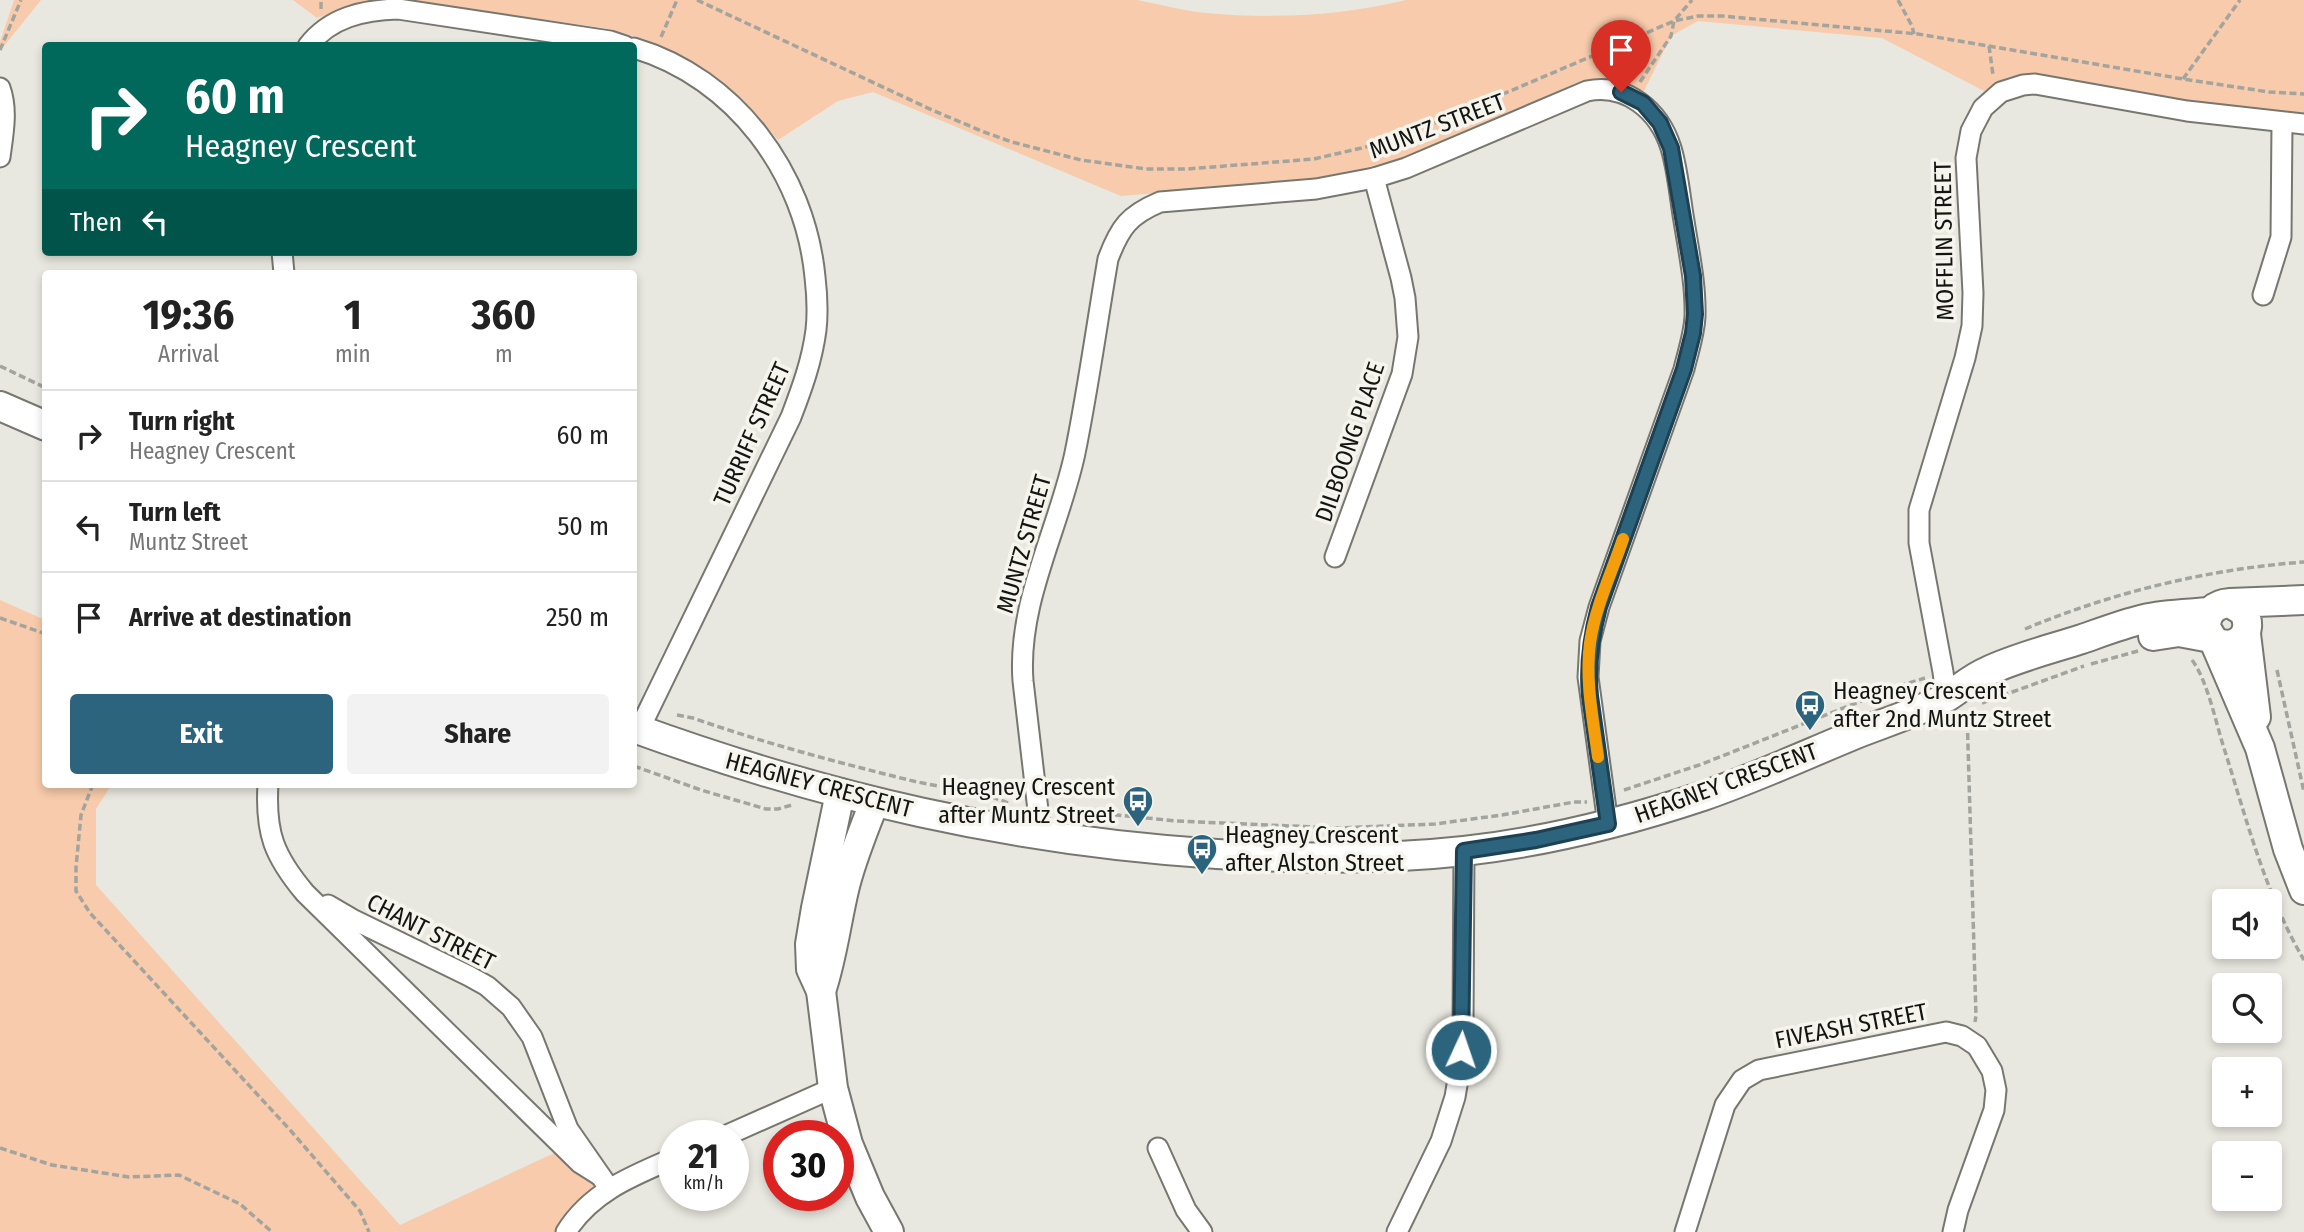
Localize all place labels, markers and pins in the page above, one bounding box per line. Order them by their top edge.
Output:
pin [1591,20,1651,92]
place label: Heagney Crescent after 2nd Muntz Street [1833,677,2052,733]
bus stop icon: Heagney Crescent after 2nd Muntz Street [1793,688,1827,732]
place label: Heagney Crescent after Muntz Street [938,773,1115,829]
bus stop icon: Heagney Crescent after Muntz Street [1121,784,1155,828]
place label: Heagney Crescent after Alston Street [1225,821,1404,877]
bus stop icon: Heagney Crescent after Alston Street [1185,832,1219,876]

